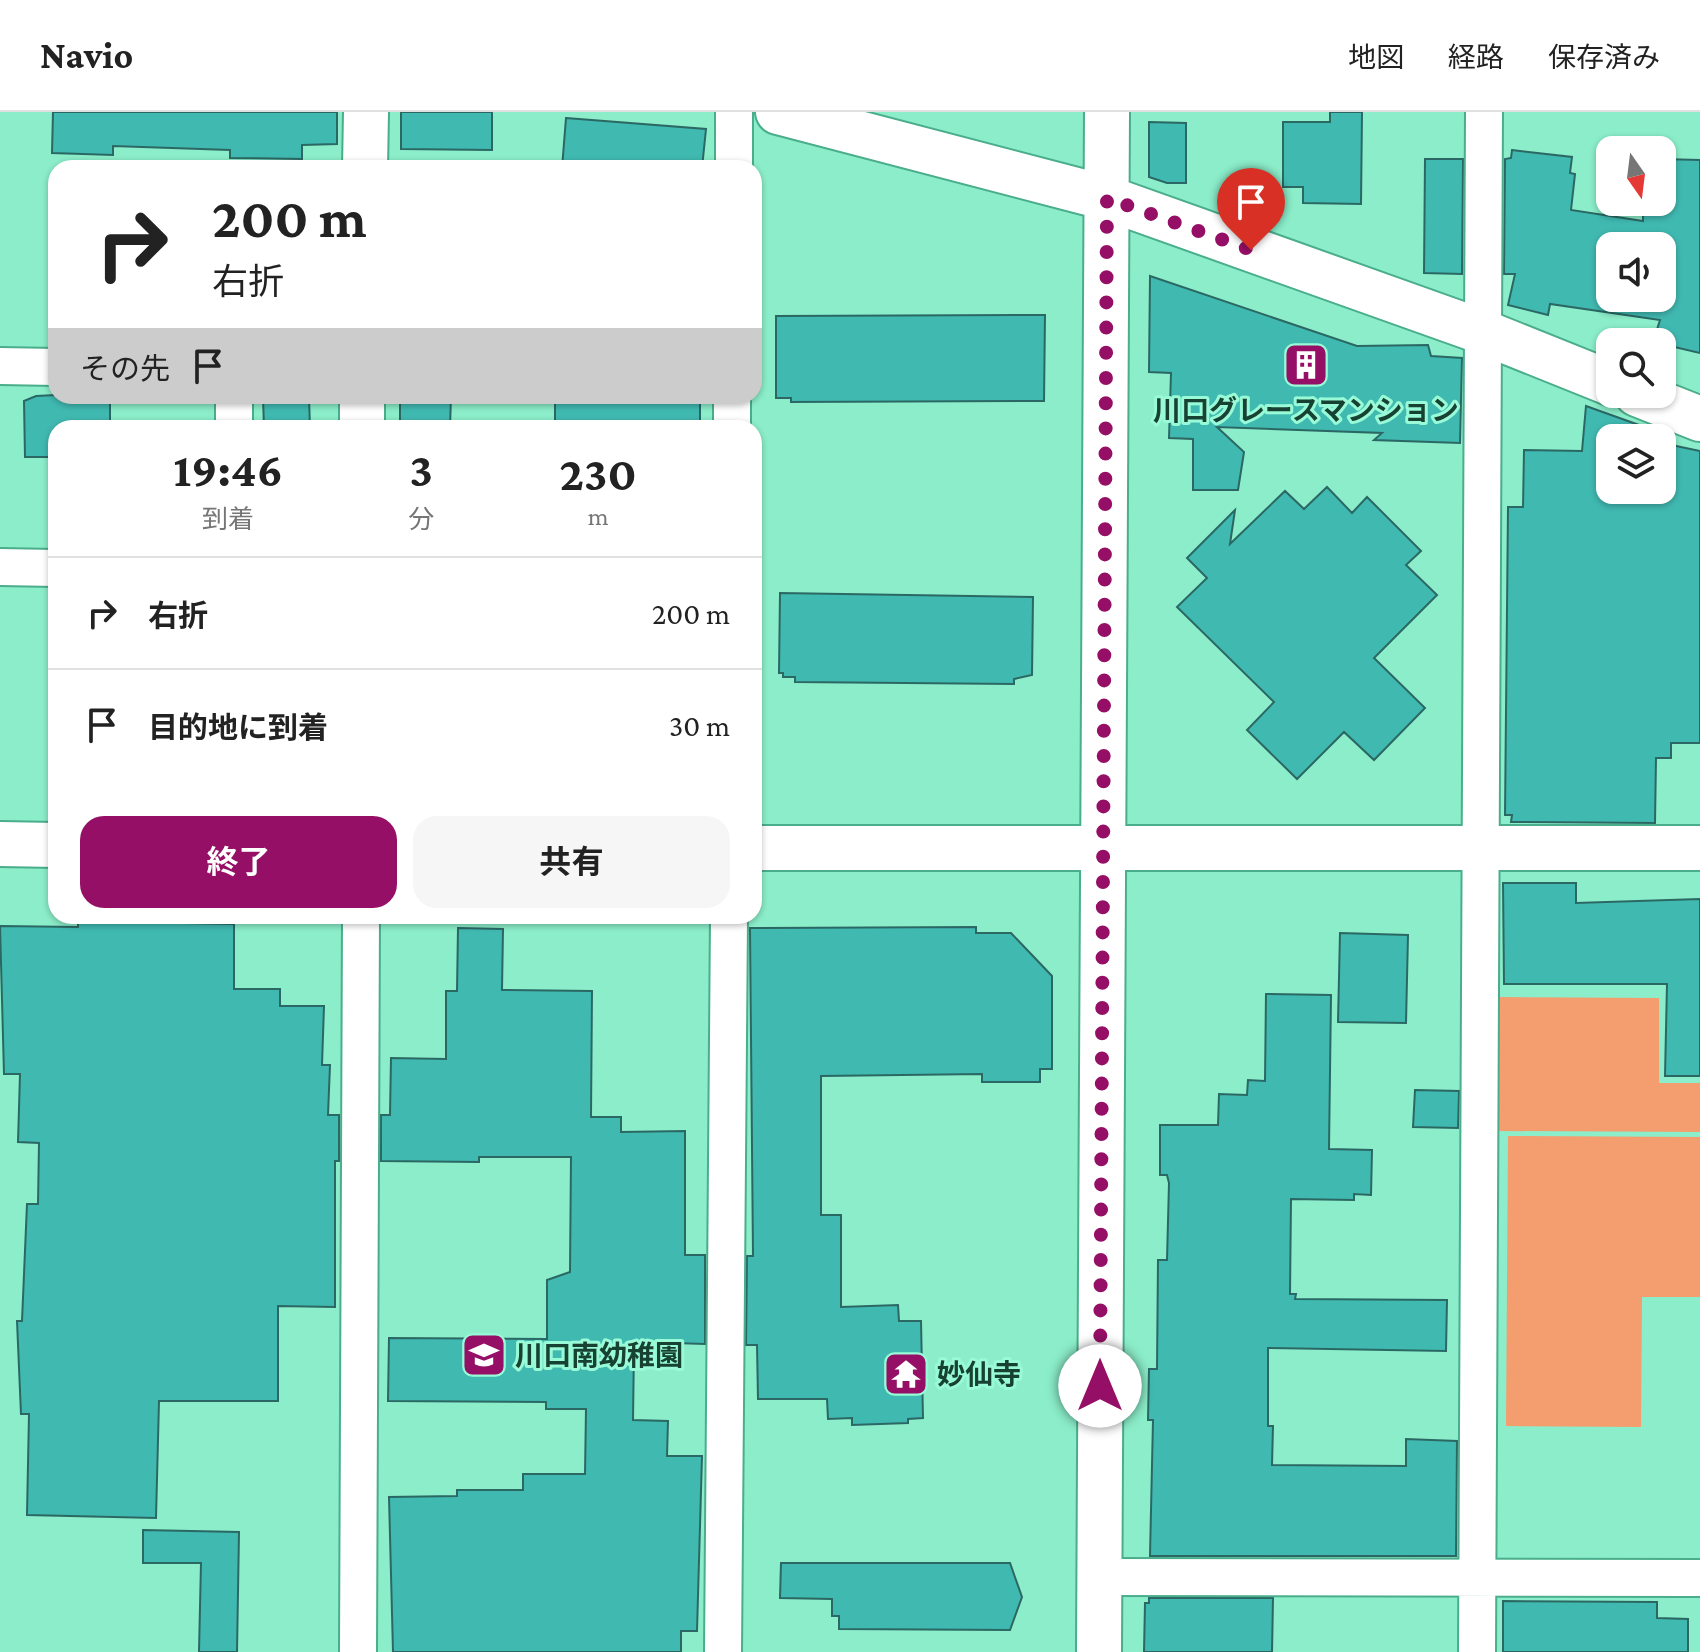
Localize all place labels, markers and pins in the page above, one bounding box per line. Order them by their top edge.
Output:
pin [1217,168,1285,250]
building icon: 川口グレースマンション [1282,341,1330,389]
place label: 川口グレースマンション [1153,395,1459,426]
school or university icon: 川口南幼稚園 [460,1331,508,1379]
place label: 川口南幼稚園 [515,1340,683,1371]
temple icon: 妙仙寺 [882,1350,930,1398]
place label: 妙仙寺 [937,1359,1021,1390]

